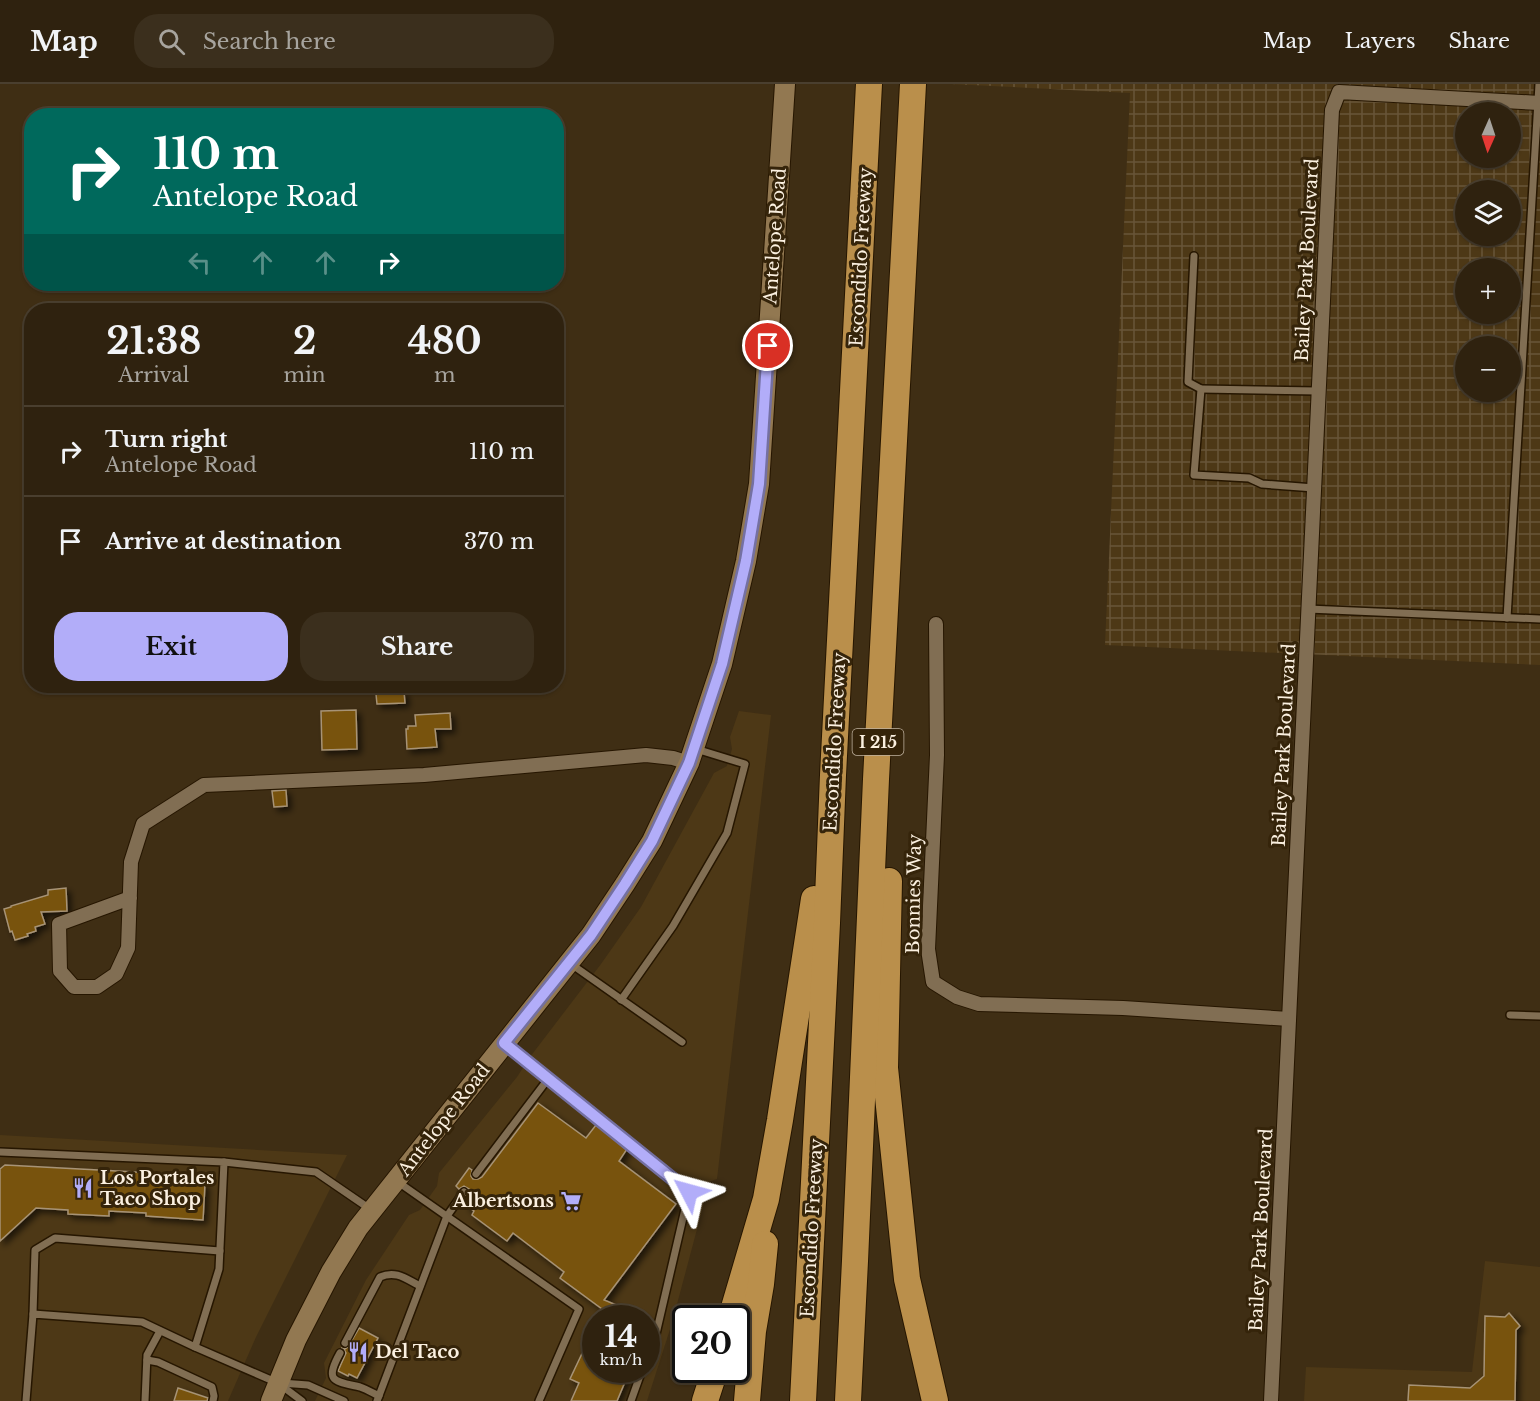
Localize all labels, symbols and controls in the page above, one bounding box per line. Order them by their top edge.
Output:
search box [134,14,554,68]
text: Map [30,24,98,59]
icon: search [155,25,188,58]
text: Search here [203,28,336,55]
text: Map [1263,28,1312,54]
text: Layers [1345,28,1416,54]
text: Share [1449,28,1510,54]
north arrow [1455,102,1521,168]
map controls [1455,102,1521,402]
text: 110 m [153,128,279,180]
icon: right [54,132,132,210]
street label: Bailey Park Boulevard [1291,158,1323,362]
street label: Escondido Freeway [845,166,877,347]
street label: Antelope Road [759,167,791,306]
text: Antelope Road [153,180,358,213]
button: layers [1455,180,1521,246]
icon: left [183,246,216,279]
icon: ahead [246,246,279,279]
icon: ahead [309,246,342,279]
icon: right [372,246,405,279]
button: + [1455,258,1521,324]
text: 21:38 [106,319,201,364]
text: 2 [293,319,316,364]
text: 480 [408,319,482,364]
pin [742,320,793,371]
icon: arrive [751,329,784,362]
button: − [1455,336,1521,402]
text: Arrival [118,363,189,387]
text: min [284,363,326,387]
text: m [434,363,456,387]
text: Turn right [105,426,227,453]
icon: right [54,435,87,468]
text: 110 m [469,438,534,465]
text: Antelope Road [105,453,257,477]
icon: arrive [54,525,87,558]
text: Arrive at destination [105,528,342,555]
text: 370 m [464,528,534,555]
button: Exit [54,612,288,681]
button: Share [300,612,534,681]
street label: Bailey Park Boulevard [1268,643,1300,847]
street label: Escondido Freeway [819,651,851,832]
road number: I 215 [852,729,904,755]
street label: Bonnies Way [902,833,926,954]
street label: Antelope Road [393,1059,495,1181]
street label: Bailey Park Boulevard [1245,1128,1277,1332]
street label: Escondido Freeway [796,1137,828,1318]
position arrow [657,1160,721,1224]
place label: Los Portales Taco Shop [100,1167,214,1210]
restaurant icon: Los Portales Taco Shop [71,1176,95,1200]
supermarket icon: Albertsons [559,1189,583,1213]
place label: Albertsons [452,1190,554,1212]
speed limit sign: 20 [672,1305,750,1383]
text: 14 [605,1318,638,1355]
restaurant icon: Del Taco [346,1340,370,1364]
place label: Del Taco [375,1341,460,1363]
text: km/h [600,1350,642,1369]

